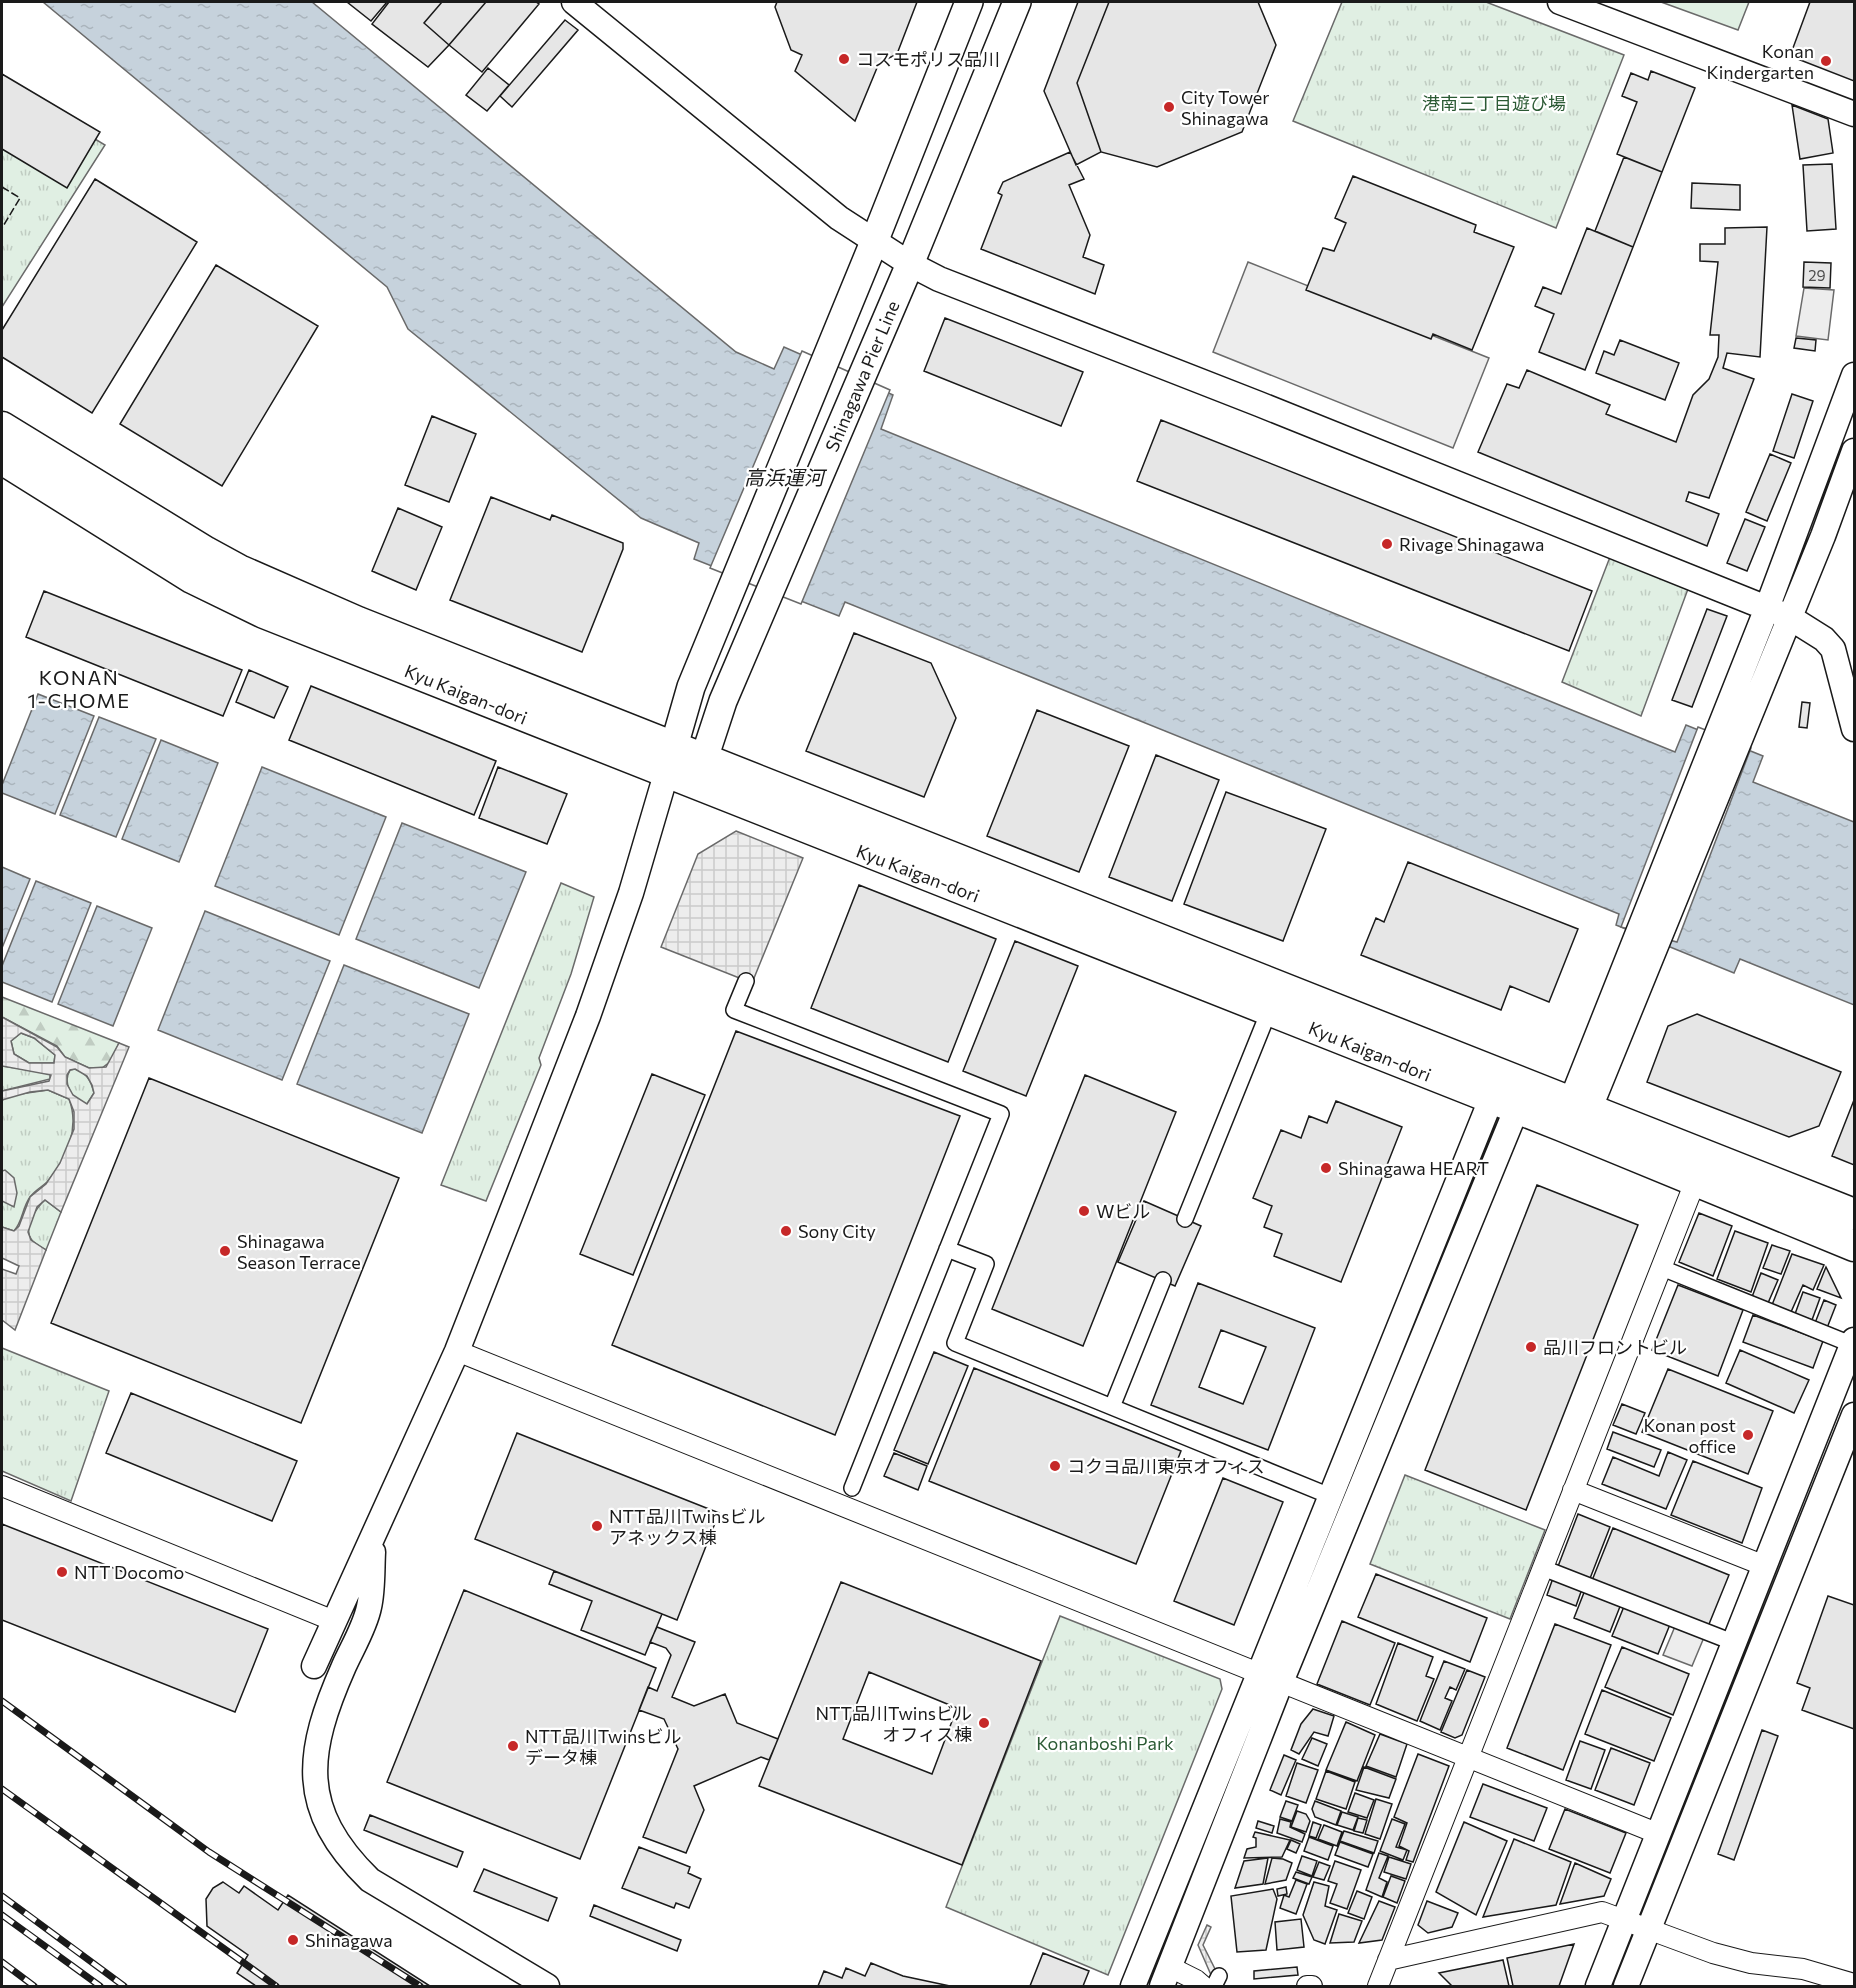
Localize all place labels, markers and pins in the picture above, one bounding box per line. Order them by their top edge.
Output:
place label: Konan Kindergarten [1707,40,1814,83]
place label: コスモポリス品川 [856,48,1000,70]
marker: コスモポリス品川 [837,52,851,66]
marker: Konan Kindergarten [1819,54,1833,68]
place label: City Tower Shinagawa [1181,86,1269,129]
marker: City Tower Shinagawa [1162,100,1176,114]
place label: Rivage Shinagawa [1399,533,1544,555]
marker: Rivage Shinagawa [1380,537,1394,551]
place label: Shinagawa HEART [1338,1157,1489,1179]
marker: Shinagawa HEART [1319,1161,1333,1175]
place label: Wビル [1096,1200,1150,1222]
marker: Wビル [1077,1204,1091,1218]
place label: Sony City [798,1220,876,1242]
marker: Sony City [779,1224,793,1238]
place label: Shinagawa Season Terrace [237,1230,361,1273]
marker: Shinagawa Season Terrace [218,1244,232,1258]
place label: 品川フロントビル [1543,1336,1687,1358]
marker: 品川フロントビル [1524,1340,1538,1354]
place label: Konan post office [1644,1414,1736,1457]
marker: Konan post office [1741,1428,1755,1442]
place label: コクヨ品川東京オフィス [1067,1455,1265,1477]
marker: コクヨ品川東京オフィス [1048,1459,1062,1473]
place label: NTT品川Twinsビル アネックス棟 [609,1505,766,1548]
marker: NTT品川Twinsビル アネックス棟 [590,1519,604,1533]
place label: NTT Docomo [74,1561,184,1583]
marker: NTT Docomo [55,1565,69,1579]
place label: NTT品川Twinsビル オフィス棟 [815,1702,972,1745]
marker: NTT品川Twinsビル オフィス棟 [977,1716,991,1730]
place label: NTT品川Twinsビル データ棟 [525,1725,682,1768]
marker: NTT品川Twinsビル データ棟 [506,1739,520,1753]
place label: Shinagawa [305,1929,393,1951]
marker: Shinagawa [286,1933,300,1947]

